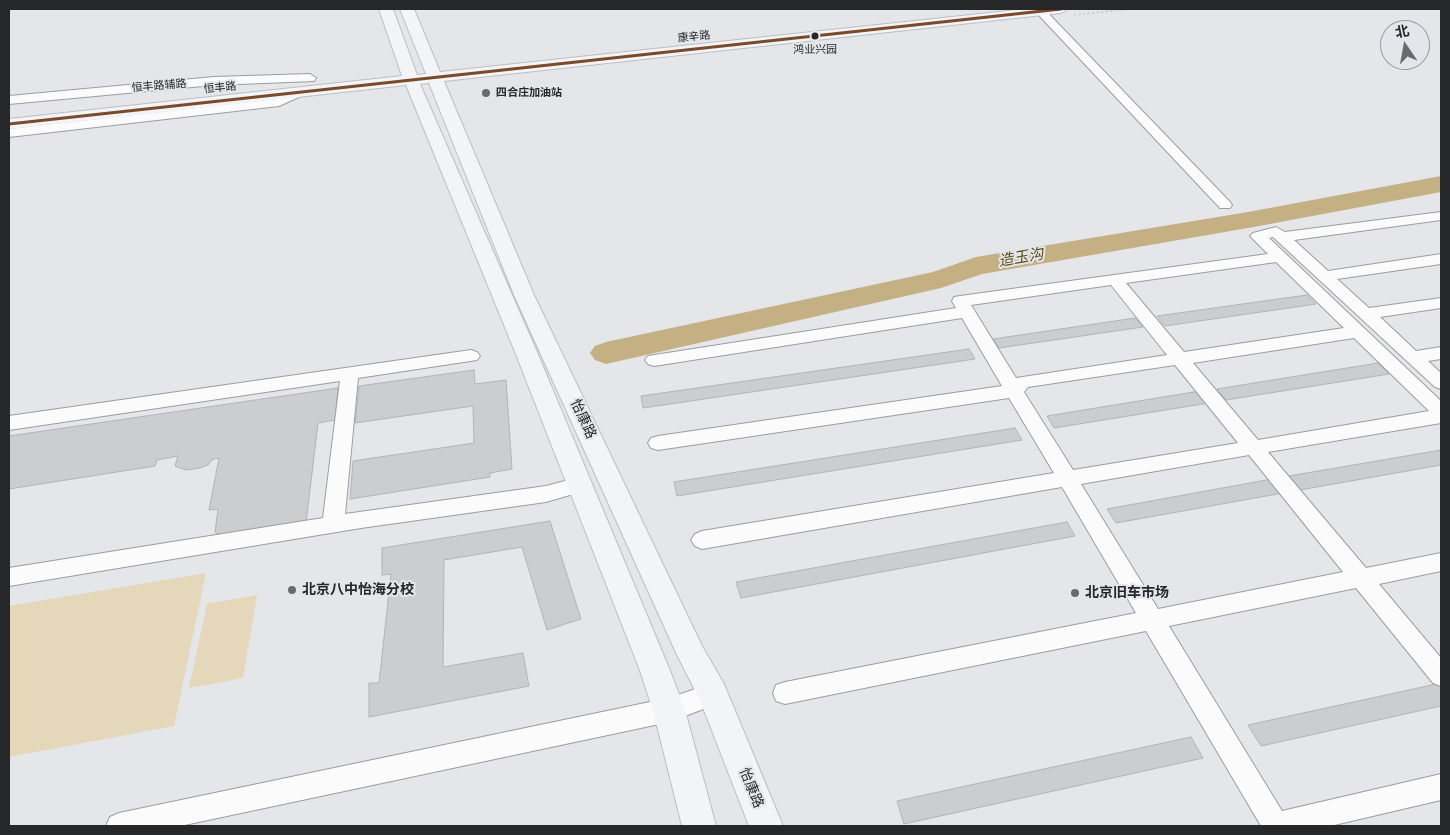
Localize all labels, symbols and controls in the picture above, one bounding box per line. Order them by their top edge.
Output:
north arrow [1380,20,1430,70]
text: 北 [1393,20,1411,42]
street label: 康辛路 [677,29,711,45]
marker: 鸿业兴园 [810,31,820,41]
place label: 鸿业兴园 [793,43,837,57]
street label: 恒丰路辅路 [131,77,187,95]
street label: 恒丰路 [203,80,237,96]
place label: 四合庄加油站 [496,86,562,100]
marker: 四合庄加油站 [480,87,492,99]
water label: 造玉沟 [997,245,1045,271]
street label: 怡康路 [567,396,599,442]
place label: 北京八中怡海分校 [302,582,414,598]
marker: 北京八中怡海分校 [286,584,298,596]
place label: 北京旧车市场 [1085,585,1169,601]
marker: 北京旧车市场 [1069,587,1081,599]
street label: 怡康路 [735,765,767,811]

